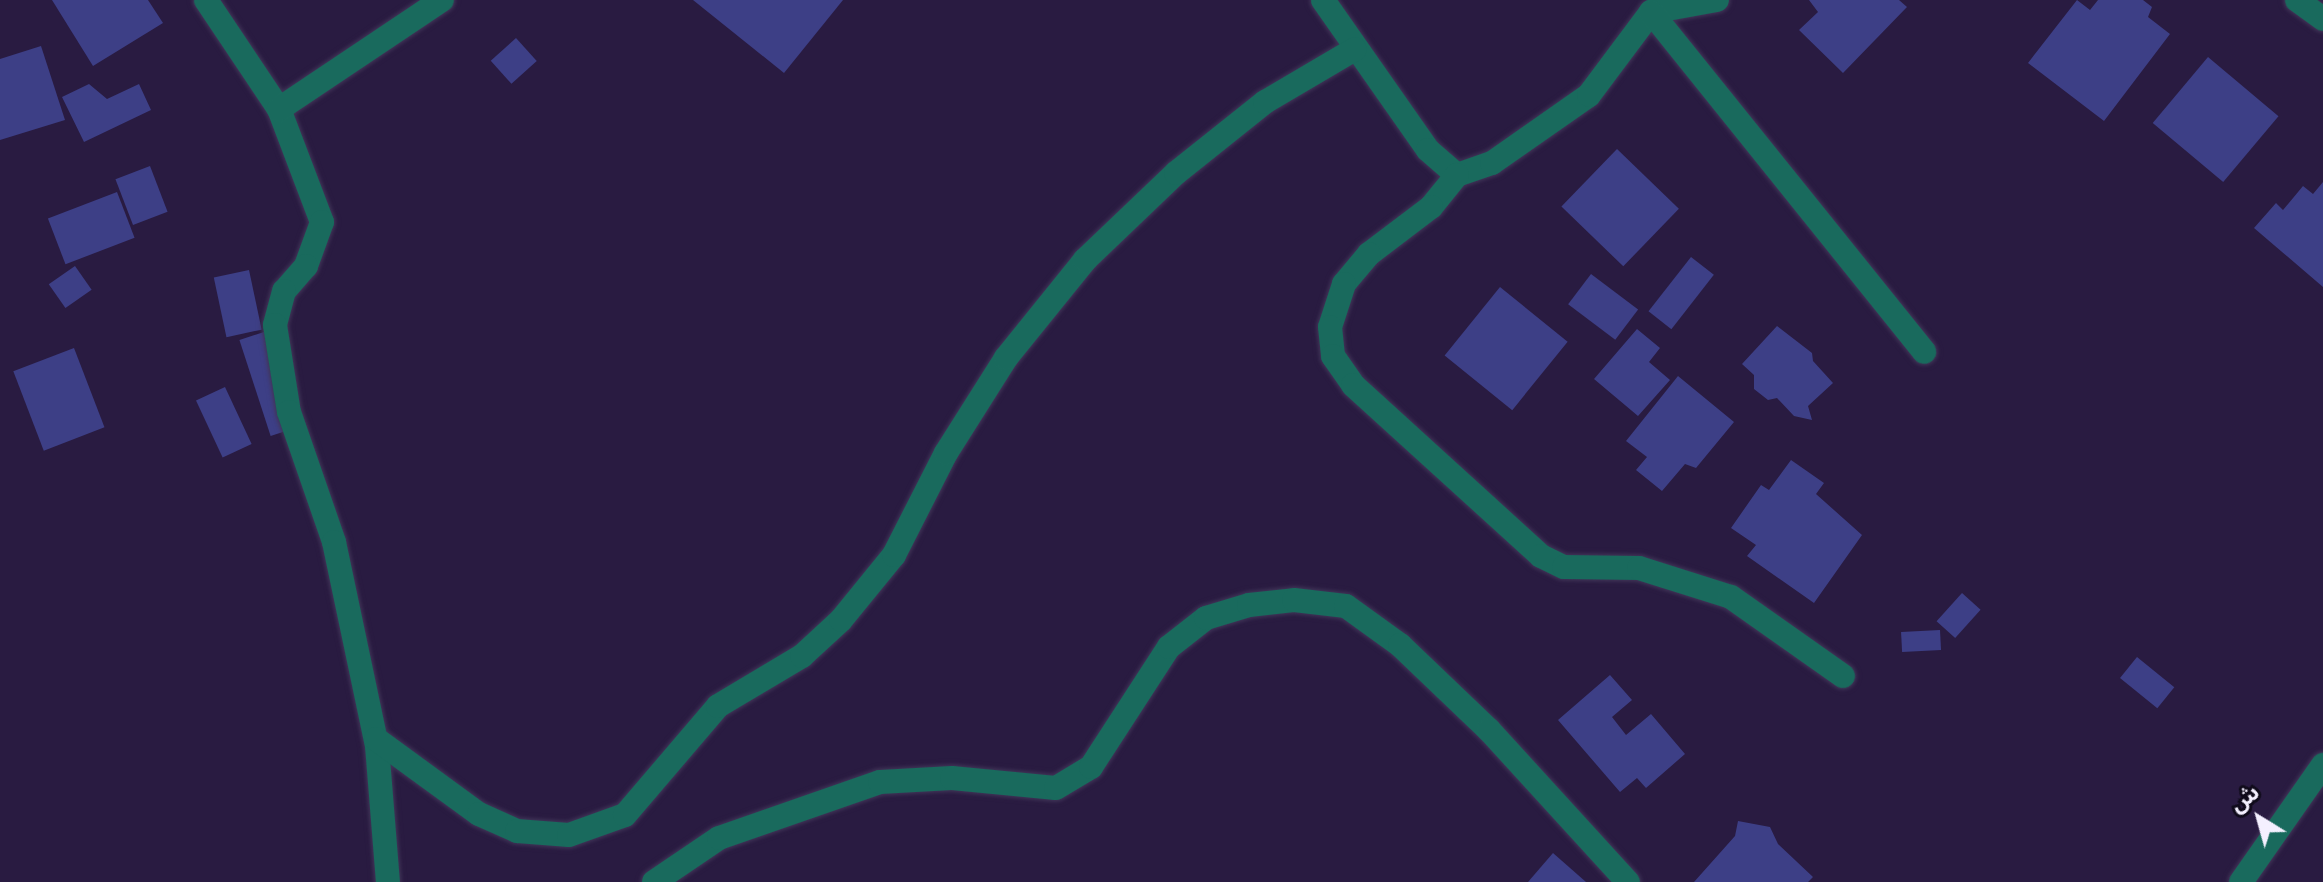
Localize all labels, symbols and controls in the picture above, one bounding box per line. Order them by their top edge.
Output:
north arrow [2219,778,2299,858]
text: ش [2225,779,2264,817]

